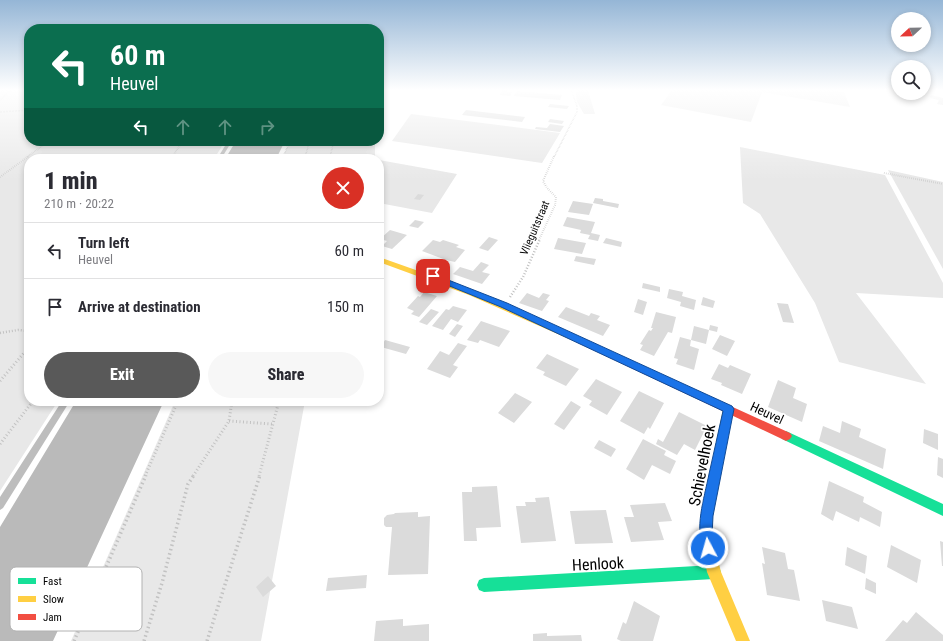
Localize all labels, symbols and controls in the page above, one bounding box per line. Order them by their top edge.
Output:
north arrow [891,12,931,52]
map controls [891,12,931,100]
text: 60 m [110,39,166,72]
icon: left [44,40,96,92]
button: search [891,60,931,100]
text: Heuvel [110,73,158,94]
icon: left [130,116,152,138]
icon: ahead [172,116,194,138]
icon: ahead [214,116,236,138]
icon: right [256,116,278,138]
text: 1 min [44,167,98,195]
button: close [322,167,364,209]
text: 210 m · 20:22 [44,196,114,211]
street label: Vlieguitstraat [518,199,552,257]
text: Turn left [78,234,129,252]
icon: left [44,240,66,262]
text: 60 m [334,242,364,260]
text: Heuvel [78,252,113,267]
pin [416,259,450,293]
icon: arrive [422,265,444,287]
icon: arrive [44,296,66,318]
text: Arrive at destination [78,298,201,316]
text: 150 m [327,298,364,316]
button: Exit [44,352,200,398]
button: Share [208,352,364,398]
street label: Heuvel [748,399,786,427]
street label: Schievelhoek [685,422,719,507]
position arrow [687,527,729,569]
street label: Henlook [571,553,625,575]
legend [10,567,142,631]
text: Fast [43,575,62,588]
text: Slow [43,593,64,606]
text: Jam [43,611,62,624]

